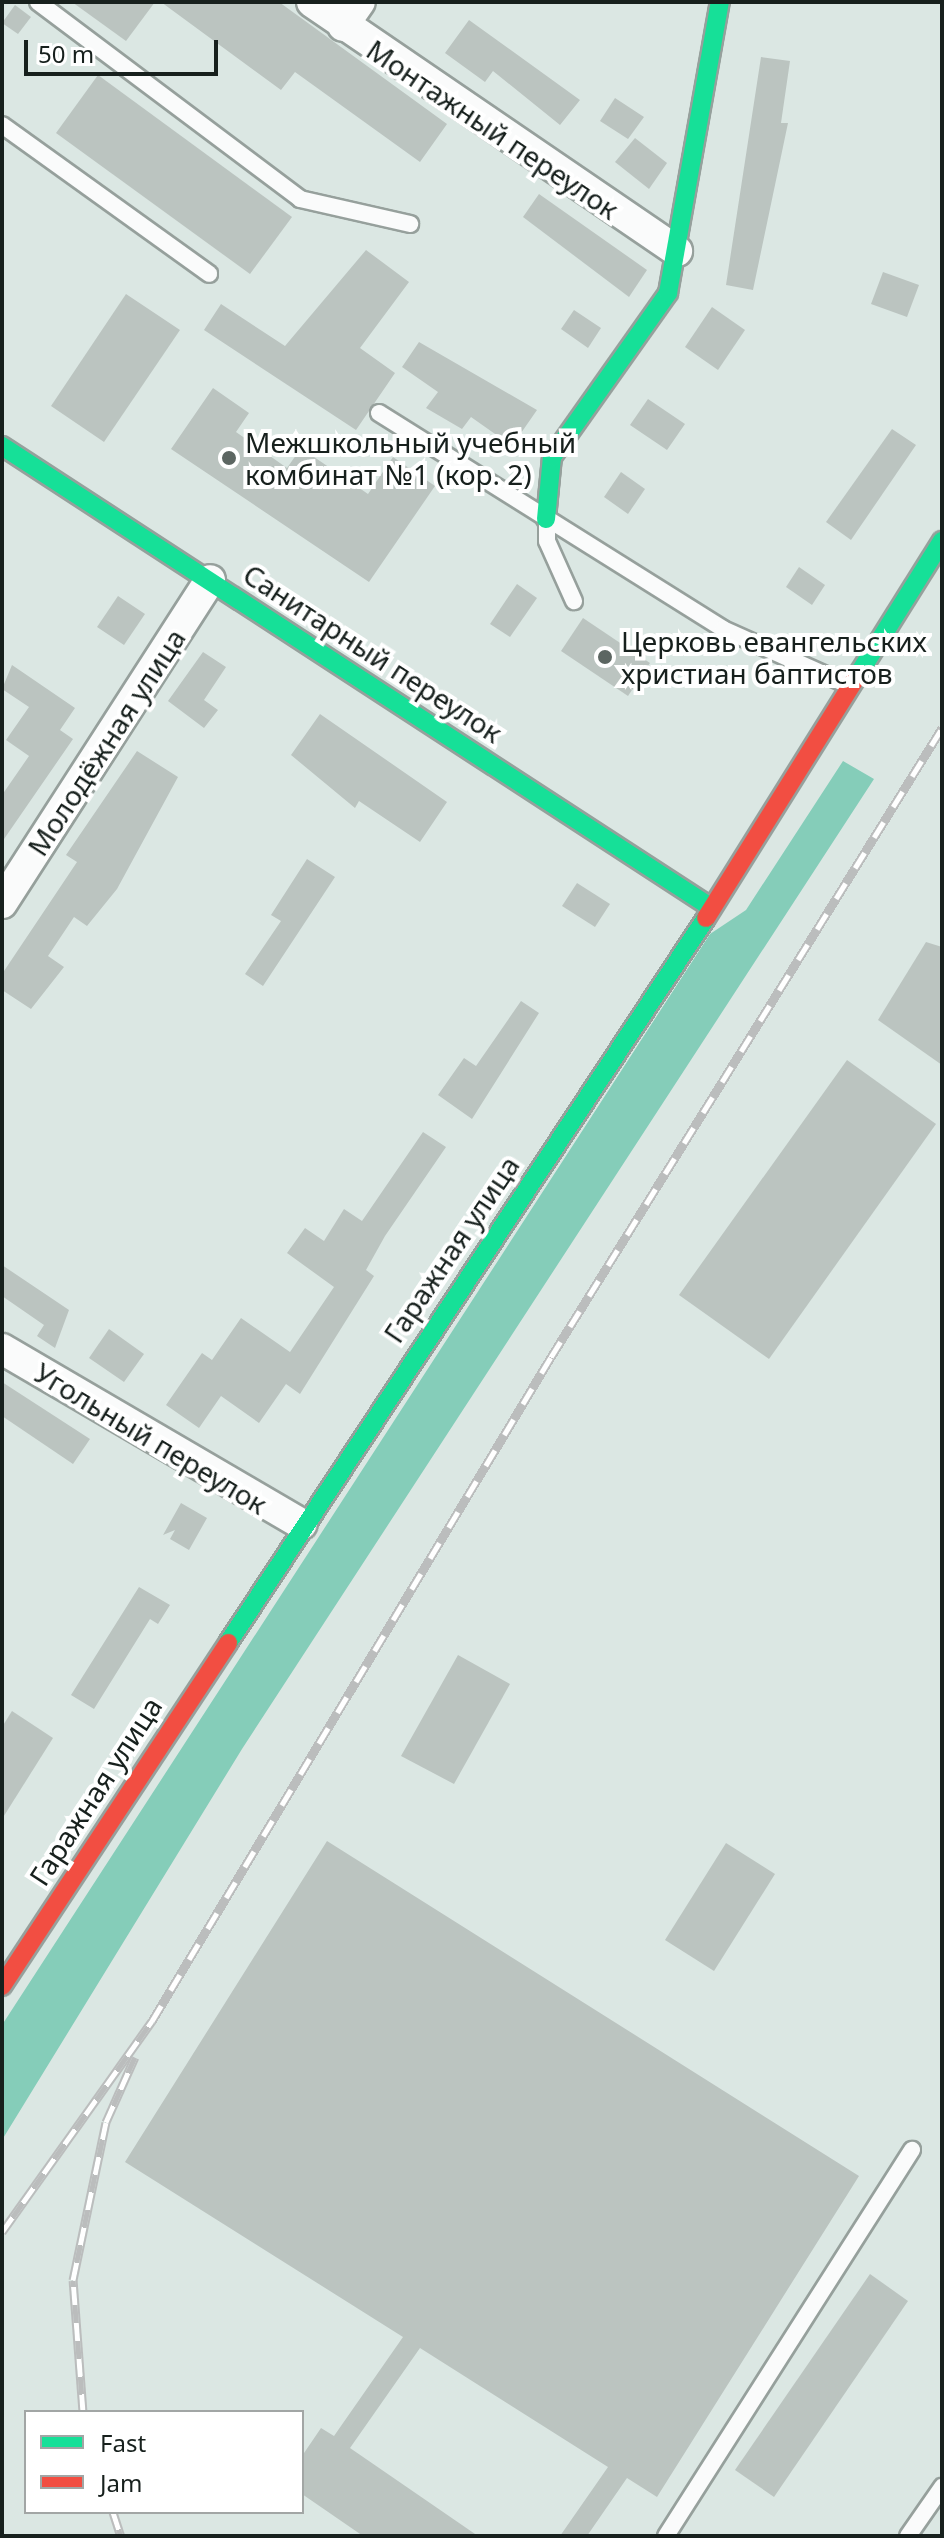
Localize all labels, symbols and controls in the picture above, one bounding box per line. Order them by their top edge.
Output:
scale bar [28,24,222,74]
street label: Монтажный переулок [361,32,625,226]
text: 50 m [38,37,94,70]
place label: Межшкольный учебный комбинат №1 (кор. 2) [245,425,576,491]
marker: Межшкольный учебный комбинат №1 (кор. 2) [220,449,238,467]
street label: Санитарный переулок [237,557,509,749]
street label: Молодёжная улица [20,622,192,862]
place label: Церковь евангельских христиан баптистов [621,624,927,690]
marker: Церковь евангельских христиан баптистов [596,648,614,666]
street label: Гаражная улица [376,1149,526,1349]
street label: Угольный переулок [29,1355,273,1521]
street label: Гаражная улица [22,1691,168,1891]
legend [24,2410,304,2514]
text: Fast [100,2426,146,2459]
text: Jam [100,2466,142,2499]

